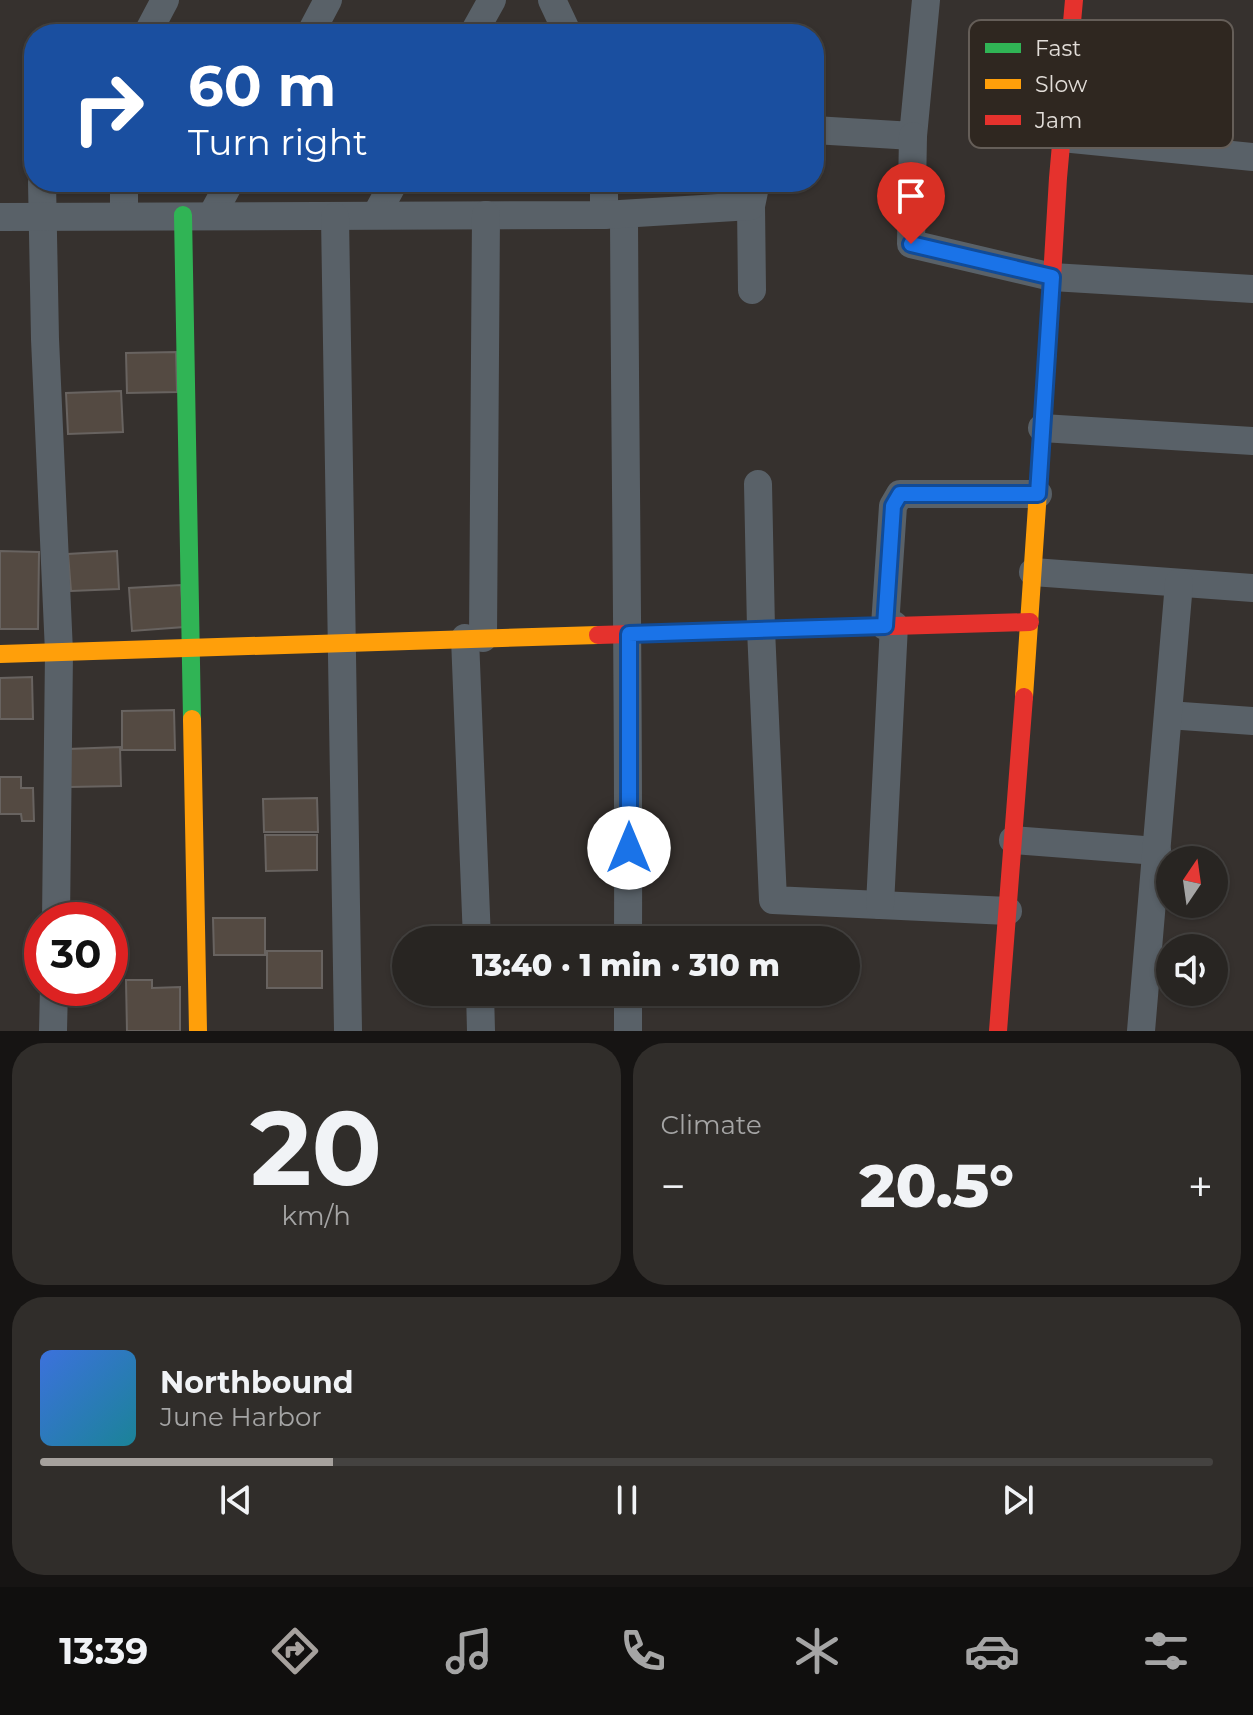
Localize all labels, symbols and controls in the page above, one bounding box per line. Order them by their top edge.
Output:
legend [969,20,1233,148]
text: Fast [1035,35,1081,62]
text: 60 m [188,52,336,120]
icon: right [56,56,160,160]
text: Slow [1035,71,1088,98]
text: Jam [1034,107,1082,134]
text: Turn right [188,120,368,164]
pin [877,162,945,244]
icon: arrive [889,174,933,218]
position arrow [587,806,671,890]
north arrow [1156,846,1228,918]
map controls [1156,846,1228,1006]
speed limit sign: 30 [24,902,128,1006]
button: sound [1156,934,1228,1006]
text: 13:40 · 1 min · 310 m [472,947,780,984]
text: 20 [250,1084,382,1211]
text: Climate [661,1109,762,1141]
text: 20.5° [860,1149,1014,1222]
text: − [661,1159,686,1213]
text: + [1188,1159,1213,1213]
text: km/h [282,1200,351,1232]
text: Northbound [160,1364,354,1401]
text: June Harbor [160,1401,322,1433]
icon: previous [214,1478,258,1522]
icon: pause [605,1478,649,1522]
icon: next [996,1478,1040,1522]
icon: directions [267,1623,323,1679]
icon: music [441,1623,497,1679]
icon: phone [615,1623,671,1679]
icon: climate [789,1623,845,1679]
icon: car [964,1623,1020,1679]
icon: filters [1138,1623,1194,1679]
text: 13:39 [59,1629,148,1673]

